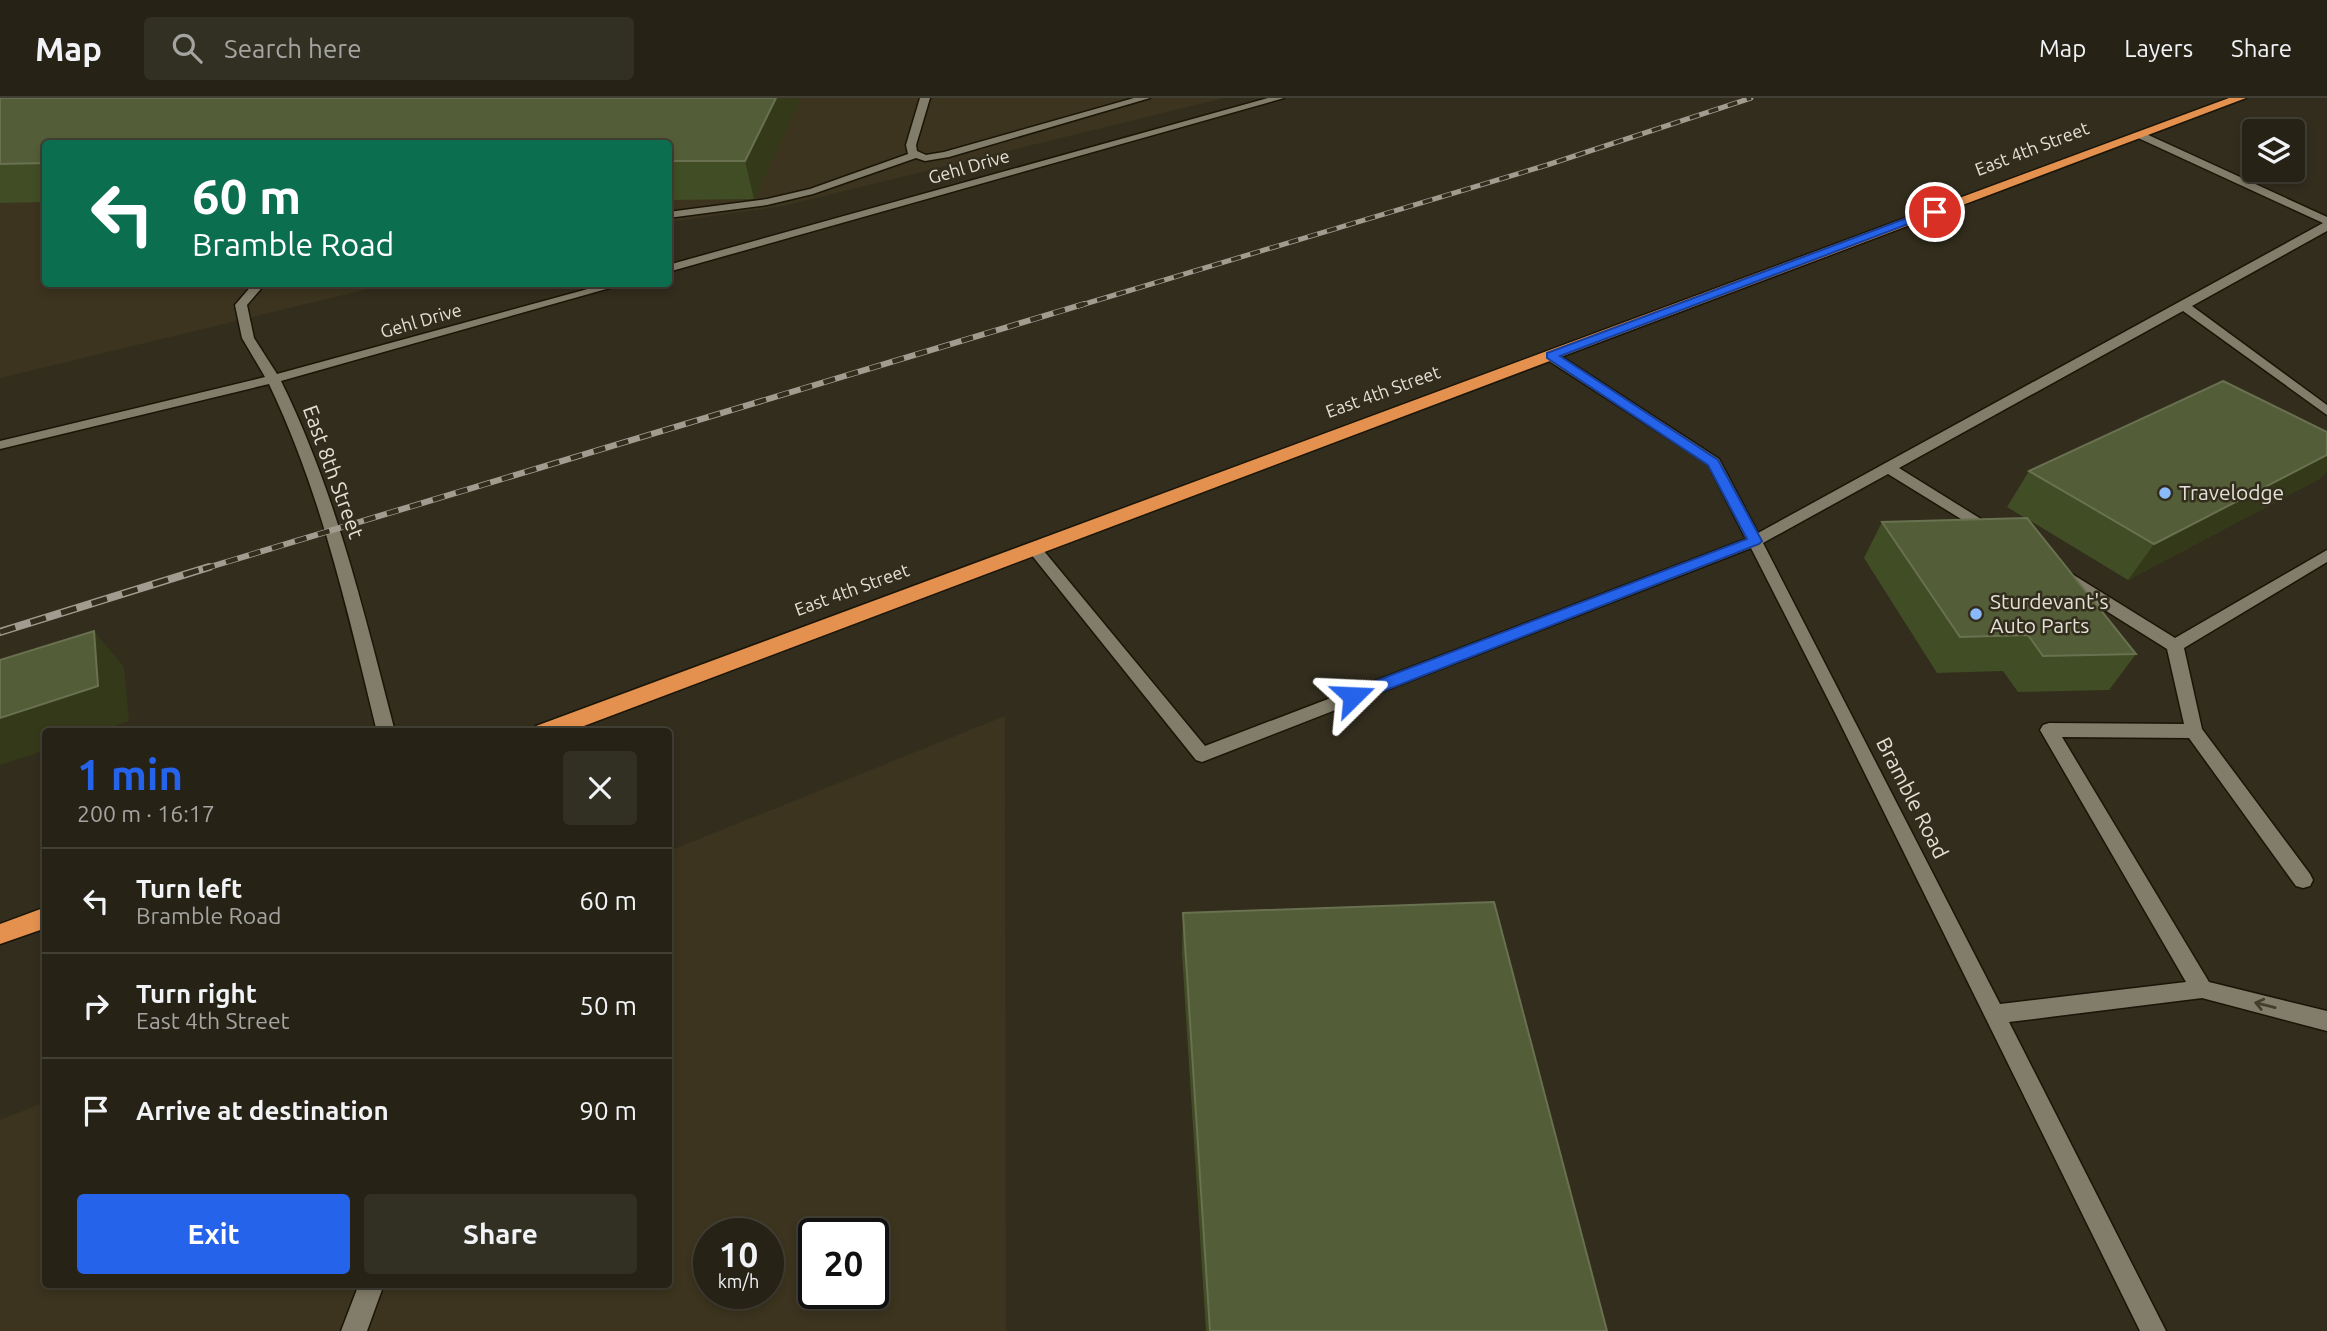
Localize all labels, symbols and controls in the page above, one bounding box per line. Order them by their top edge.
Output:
search box [144,17,634,80]
icon: search [168,29,206,67]
text: Map [35,30,102,67]
text: Search here [224,34,362,63]
text: Map [2039,35,2086,62]
text: Layers [2124,35,2193,62]
text: Share [2231,35,2292,62]
street label: East 4th Street [1972,117,2091,179]
map controls [2242,119,2305,182]
button: layers [2242,119,2305,182]
street label: Gehl Drive [926,145,1012,187]
icon: left [77,168,168,259]
text: 60 m [192,168,301,223]
pin [1905,182,1965,242]
icon: arrive [1916,193,1954,231]
text: Bramble Road [192,226,394,262]
street label: Gehl Drive [378,299,464,341]
street label: East 4th Street [1323,361,1443,421]
street label: East 8th Street [299,402,369,542]
place label: Travelodge [2179,480,2284,504]
marker: Travelodge [2157,485,2173,501]
street label: East 4th Street [792,559,912,619]
place label: Sturdevant's Auto Parts [1990,589,2109,637]
marker: Sturdevant's Auto Parts [1968,606,1984,622]
position arrow [1316,659,1390,733]
street label: Bramble Road [1872,733,1954,862]
text: 1 min [77,751,183,798]
button: close [563,751,637,825]
text: 200 m · 16:17 [77,801,215,826]
text: Turn left [136,874,242,903]
icon: left [77,882,115,920]
text: 60 m [579,886,637,915]
text: Bramble Road [136,903,281,928]
text: Turn right [136,979,257,1008]
icon: right [77,987,115,1025]
text: 50 m [579,991,637,1020]
one-way arrow [2254,998,2276,1011]
text: East 4th Street [136,1008,290,1033]
icon: arrive [77,1092,115,1130]
text: Arrive at destination [136,1096,389,1125]
text: 90 m [579,1096,637,1125]
button: Exit [77,1194,350,1274]
button: Share [364,1194,637,1274]
speed limit sign: 20 [798,1218,889,1309]
text: 10 [719,1234,758,1274]
text: km/h [718,1271,759,1291]

